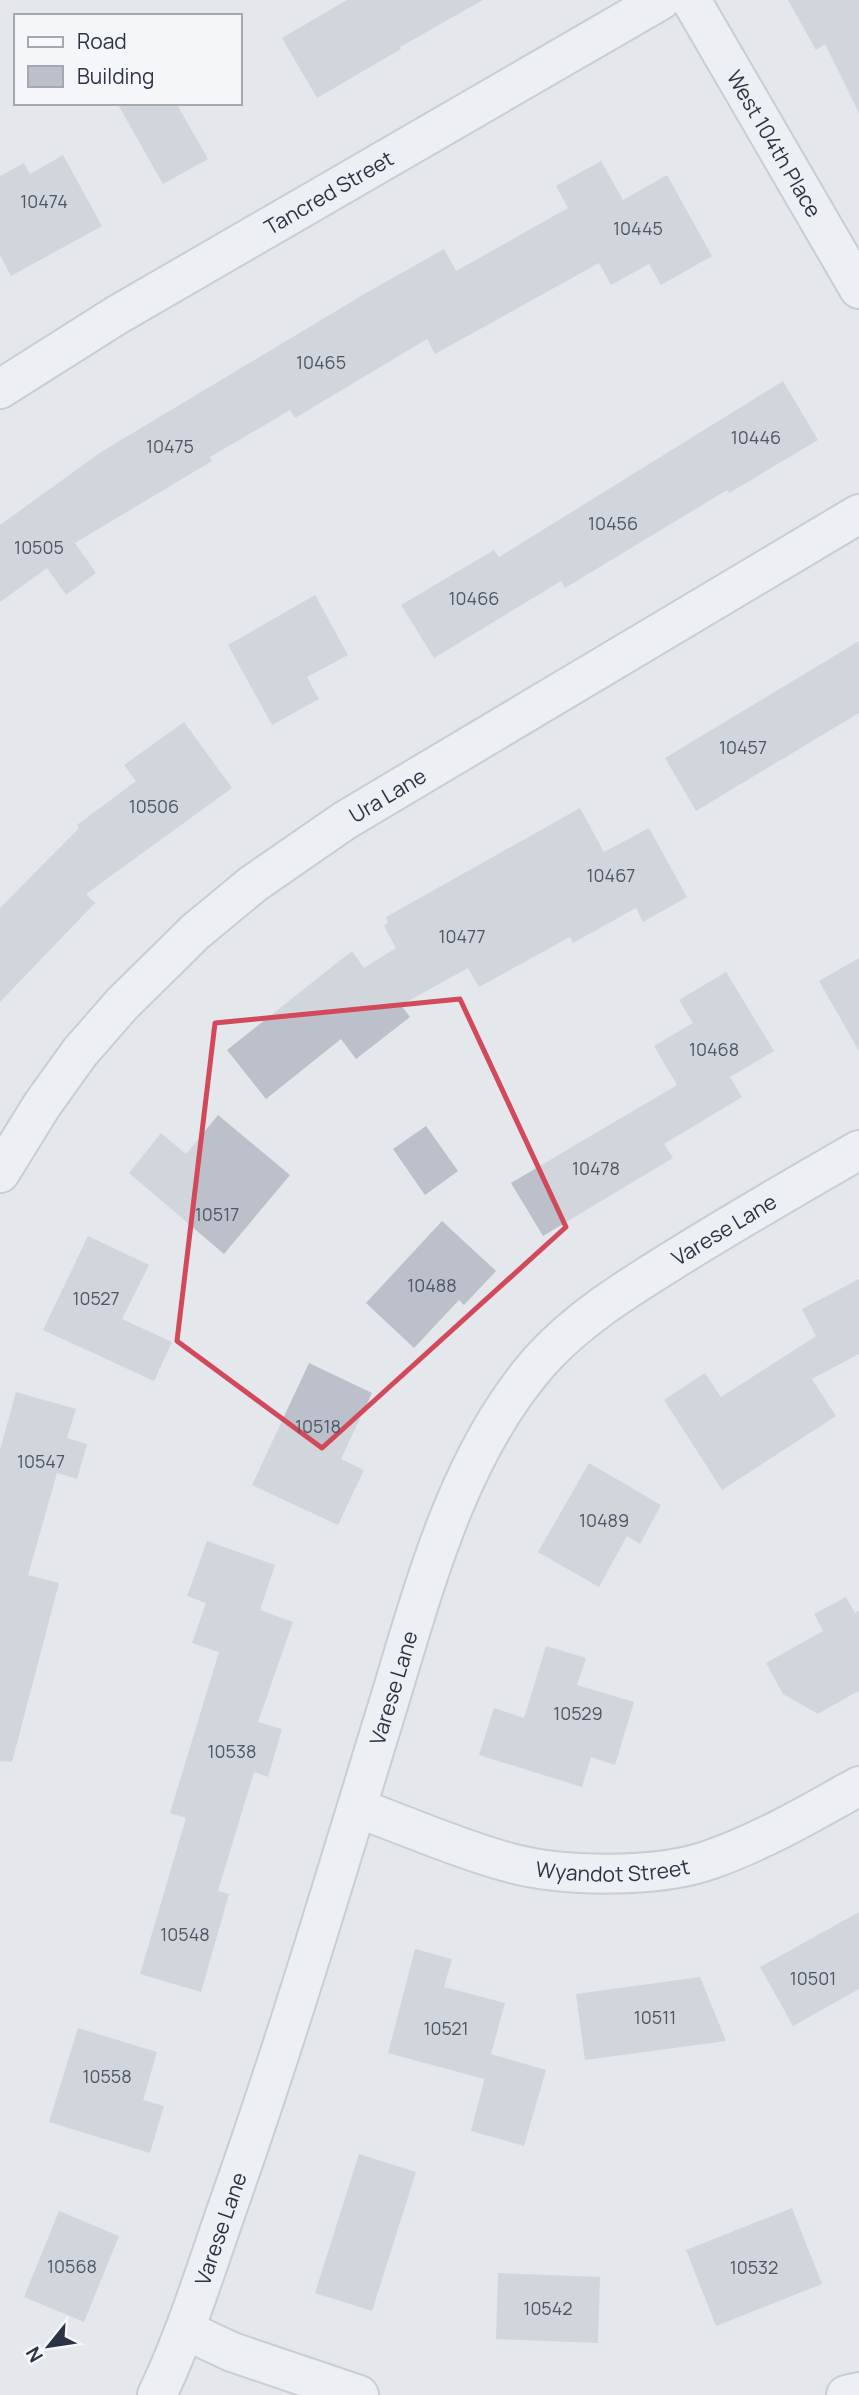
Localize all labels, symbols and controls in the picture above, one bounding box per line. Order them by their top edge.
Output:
legend [14,14,242,105]
text: Road [77,27,127,55]
text: Building [77,62,154,90]
street label: West 104th Place [721,65,828,222]
street label: Tancred Street [259,144,398,241]
house number: 10474 [20,189,68,213]
house number: 10445 [613,216,663,240]
house number: 10465 [296,350,346,374]
house number: 10446 [731,425,781,449]
house number: 10475 [146,434,194,458]
house number: 10456 [588,511,638,535]
house number: 10505 [14,535,64,559]
house number: 10466 [449,586,499,610]
house number: 10457 [719,735,767,759]
street label: Ura Lane [344,761,431,829]
house number: 10506 [129,794,179,818]
house number: 10467 [587,863,635,887]
house number: 10477 [438,924,486,948]
house number: 10468 [689,1037,739,1061]
house number: 10478 [572,1156,620,1180]
street label: Varese Lane [666,1187,781,1272]
house number: 10517 [195,1202,239,1226]
house number: 10488 [407,1273,457,1297]
house number: 10527 [72,1286,120,1310]
house number: 10518 [295,1414,341,1438]
house number: 10547 [17,1449,65,1473]
house number: 10489 [579,1508,629,1532]
street label: Varese Lane [363,1627,424,1748]
house number: 10529 [553,1701,603,1725]
house number: 10538 [208,1739,256,1763]
street label: Wyandot Street [534,1852,692,1888]
house number: 10548 [160,1922,210,1946]
house number: 10501 [790,1966,836,1990]
house number: 10511 [634,2005,676,2029]
house number: 10521 [423,2016,469,2040]
house number: 10558 [82,2064,132,2088]
street label: Varese Lane [188,2169,253,2289]
house number: 10568 [47,2254,97,2278]
house number: 10532 [730,2255,778,2279]
house number: 10542 [523,2296,573,2320]
north arrow [14,2311,84,2381]
text: N [20,2342,49,2367]

